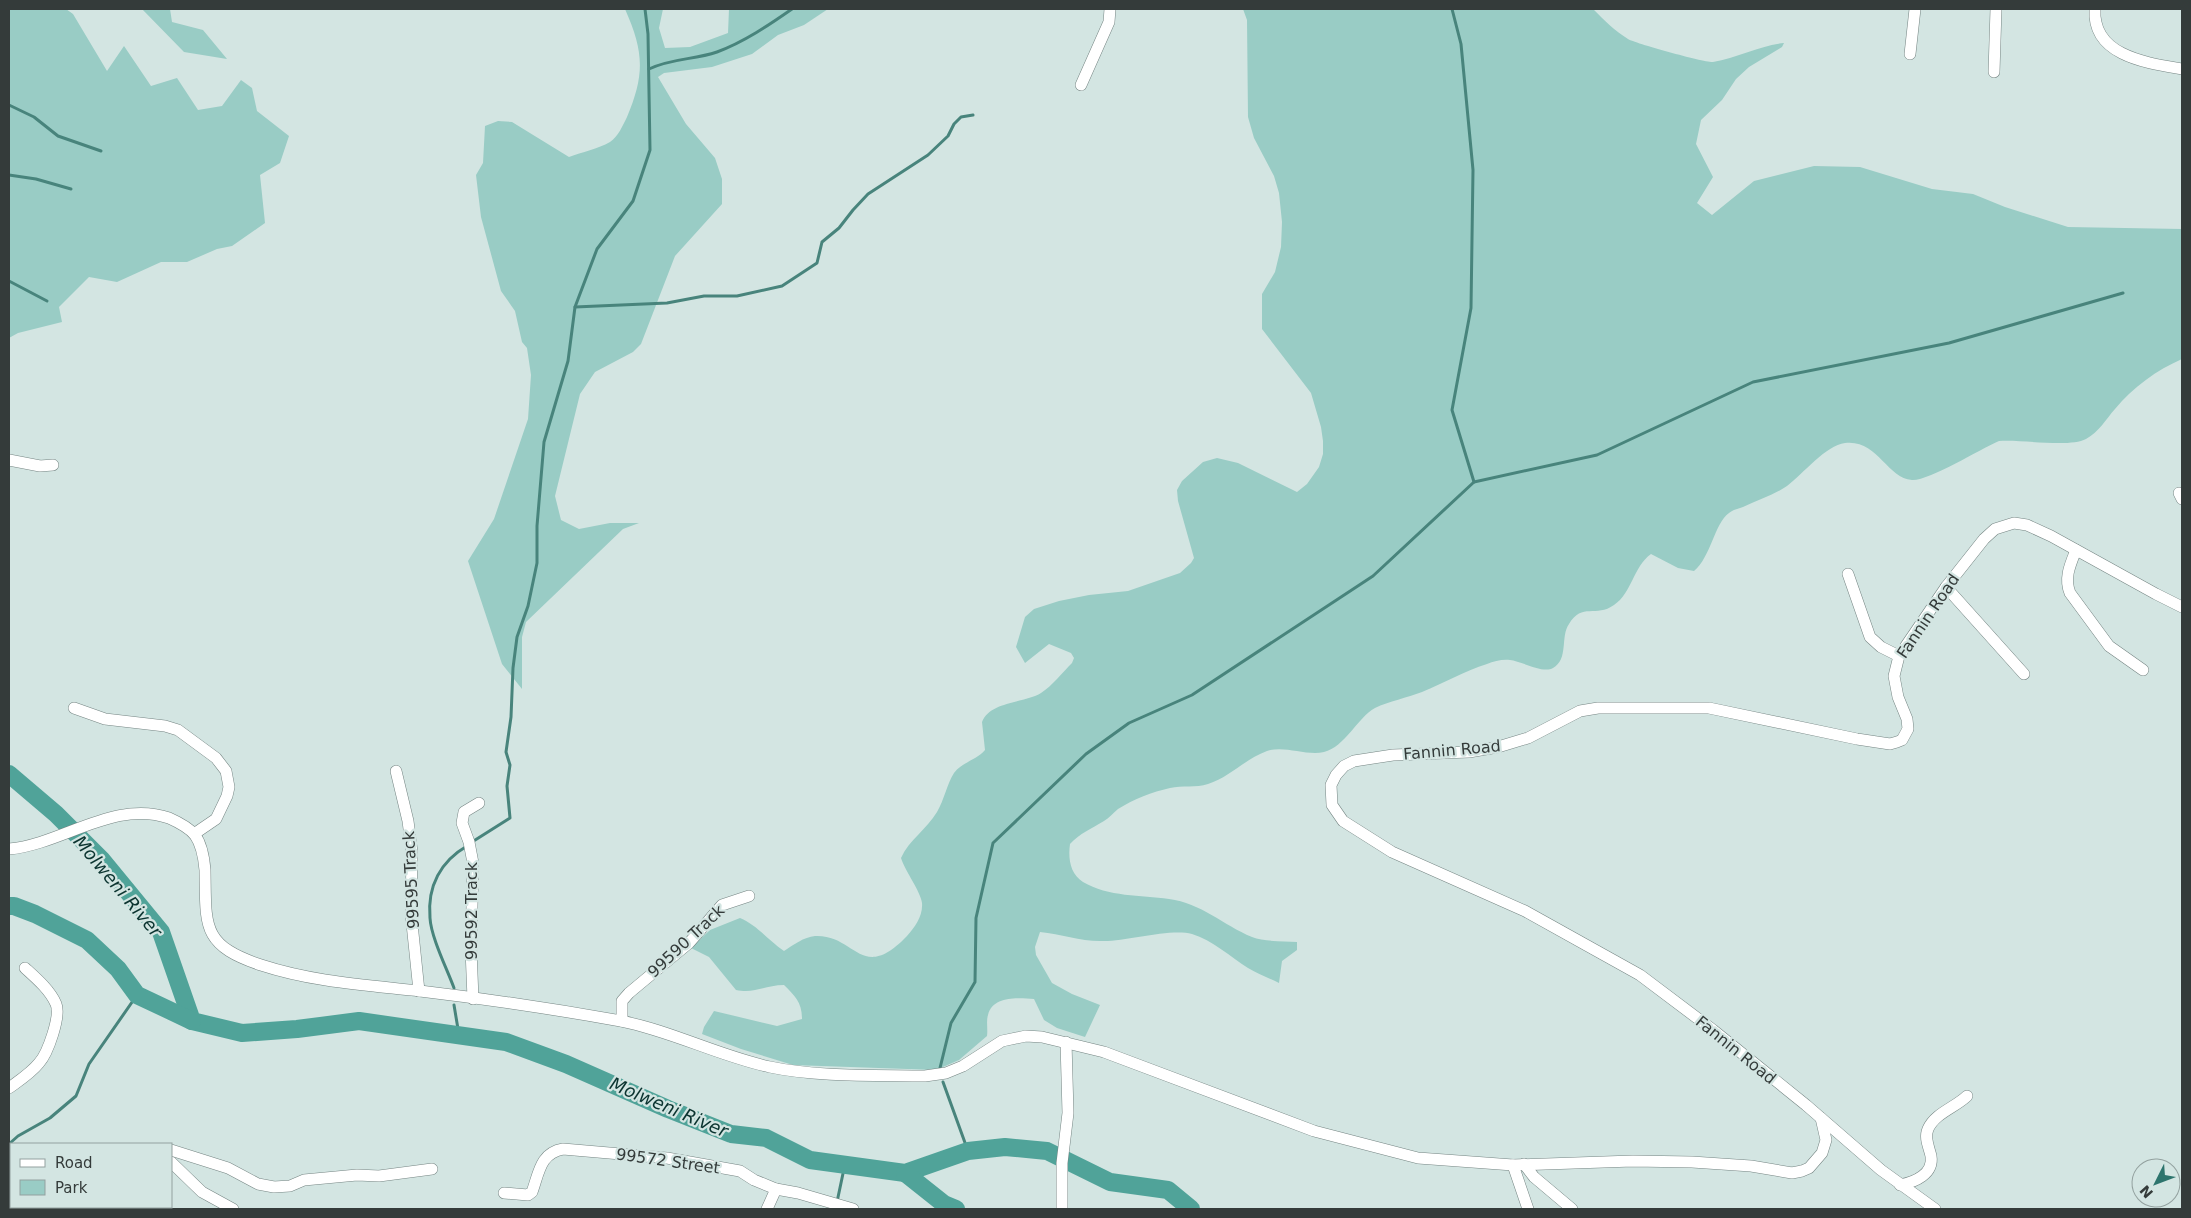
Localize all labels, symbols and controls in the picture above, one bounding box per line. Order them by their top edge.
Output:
street label: Fannin Road [1893,570,1963,662]
street label: Fannin Road [1403,736,1501,764]
street label: 99595 Track [399,830,423,929]
water label: Molweni River [69,831,168,942]
street label: 99592 Track [462,861,481,960]
street label: 99590 Track [644,900,729,981]
street label: Fannin Road [1692,1012,1780,1088]
water label: Molweni River [607,1073,733,1142]
legend [10,1143,172,1208]
street label: 99572 Street [615,1144,721,1178]
text: Road [55,1154,93,1172]
north arrow [2131,1158,2181,1208]
text: Park [55,1179,88,1197]
text: N [2136,1182,2156,1201]

